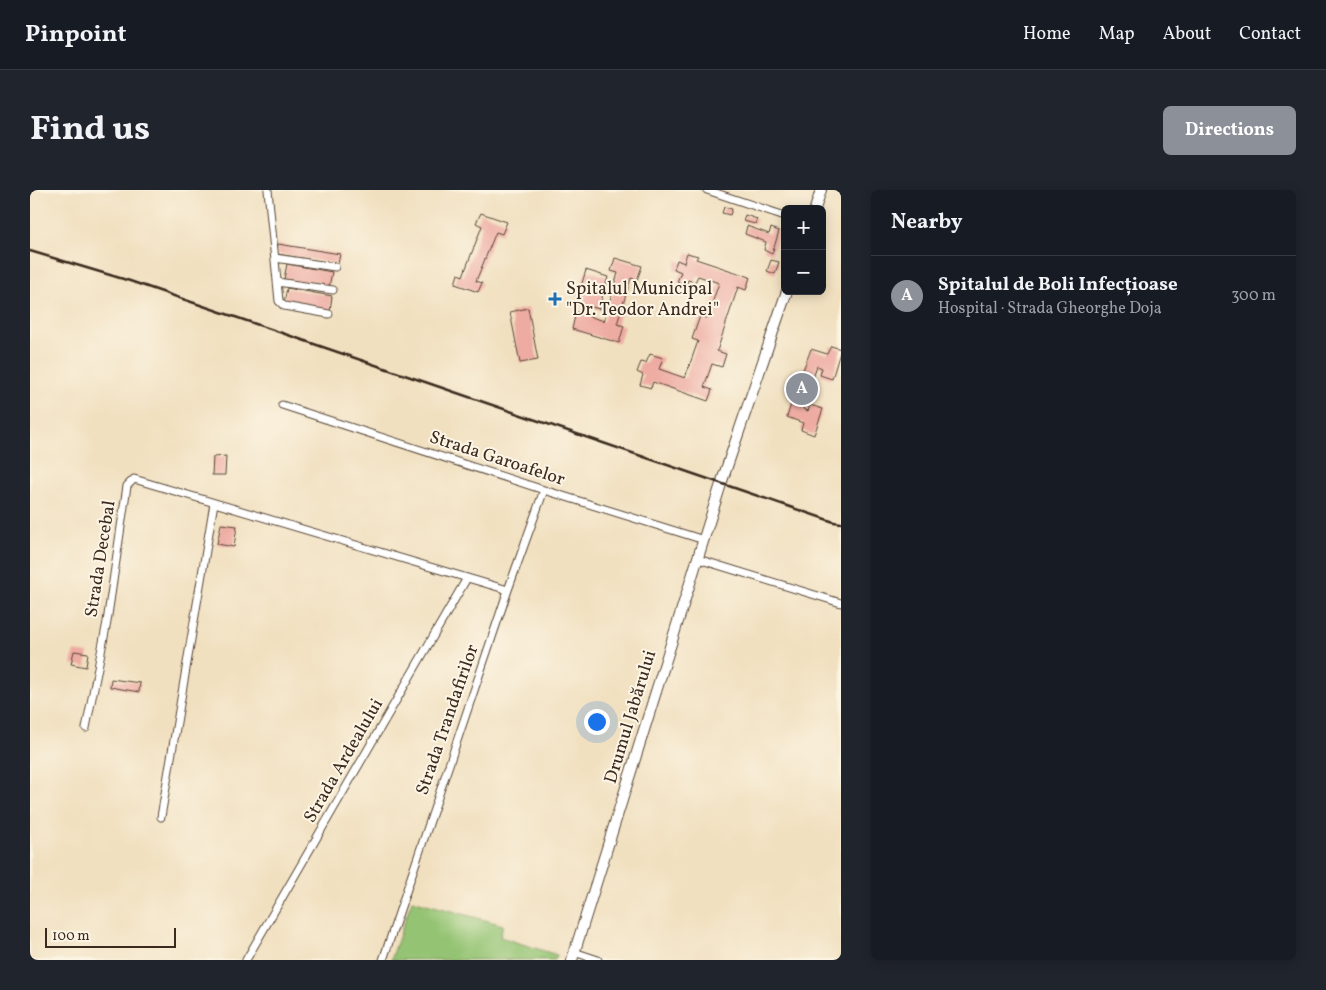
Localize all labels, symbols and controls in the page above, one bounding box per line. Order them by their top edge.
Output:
text: Pinpoint [25,18,127,52]
text: Home [1023,22,1071,47]
text: Map [1099,22,1135,47]
text: About [1163,22,1211,47]
text: Contact [1239,22,1301,47]
text: Find us [30,106,150,154]
button: Directions [1163,106,1296,155]
map controls [781,205,826,295]
button: + [781,205,826,250]
text: Nearby [891,208,962,237]
button: − [781,250,826,295]
text: Spitalul de Boli Infecțioase [938,272,1178,298]
place label: Spitalul Municipal "Dr. Teodor Andrei" [566,277,719,323]
text: A [901,285,913,307]
text: 300 m [1231,285,1276,307]
marker: Spitalul Municipal "Dr. Teodor Andrei" [548,292,562,306]
text: Hospital · Strada Gheorghe Doja [938,298,1162,320]
pin: A [786,370,818,408]
street label: Strada Garoafelor [426,425,568,493]
street label: Strada Decebal [79,499,123,619]
street label: Strada Trandafirilor [410,641,486,799]
street label: Drumul Jabărului [599,647,663,787]
street label: Strada Ardealului [298,694,390,828]
your location [584,709,610,735]
scale bar [45,925,176,948]
text: 100 m [52,927,90,946]

